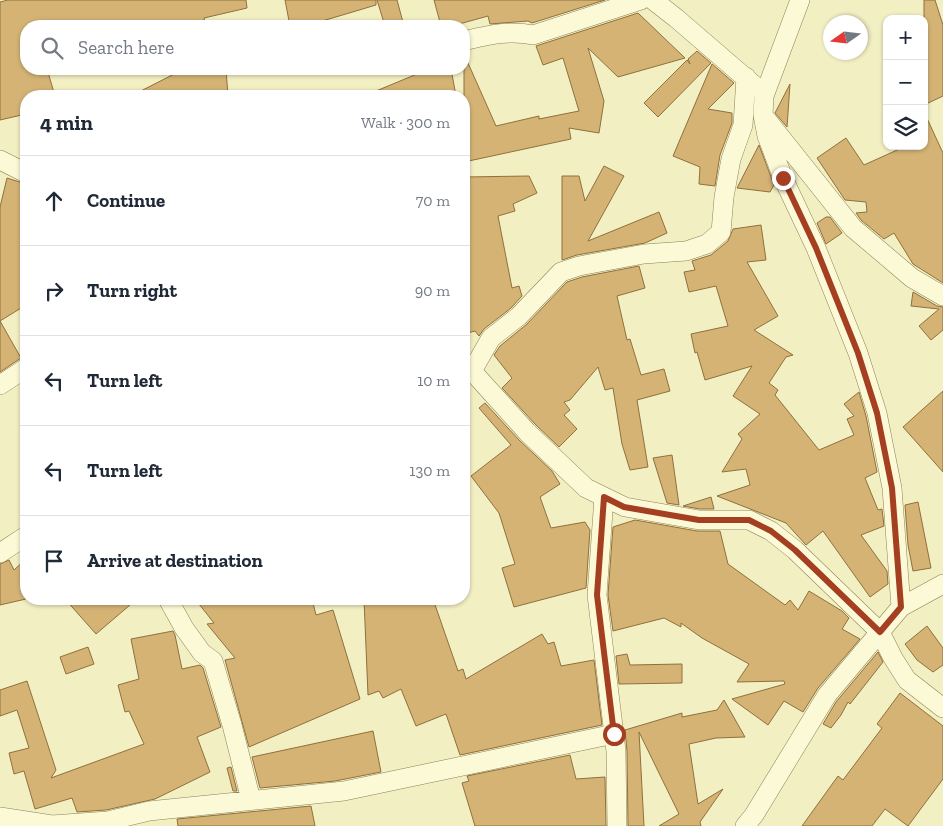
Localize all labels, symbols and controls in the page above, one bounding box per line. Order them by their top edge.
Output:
north arrow [823,15,868,60]
map controls [883,15,928,150]
button: + [883,15,928,60]
search box [20,20,470,75]
icon: search [38,34,66,62]
text: Search here [78,36,174,59]
button: − [883,60,928,105]
button: layers [883,105,928,150]
text: 4 min [40,110,93,135]
text: Walk · 300 m [361,113,450,132]
route end [772,167,795,190]
icon: ahead [40,187,68,215]
text: Continue [87,189,165,212]
text: 70 m [416,191,450,210]
icon: right [40,277,68,305]
text: Turn right [87,279,177,302]
text: 90 m [415,281,450,300]
icon: left [40,367,68,395]
text: Turn left [87,369,162,392]
text: 10 m [417,371,450,390]
icon: left [40,457,68,485]
text: Turn left [87,459,162,482]
text: 130 m [409,461,450,480]
icon: arrive [40,547,68,575]
text: Arrive at destination [87,549,263,572]
route start [603,723,626,746]

